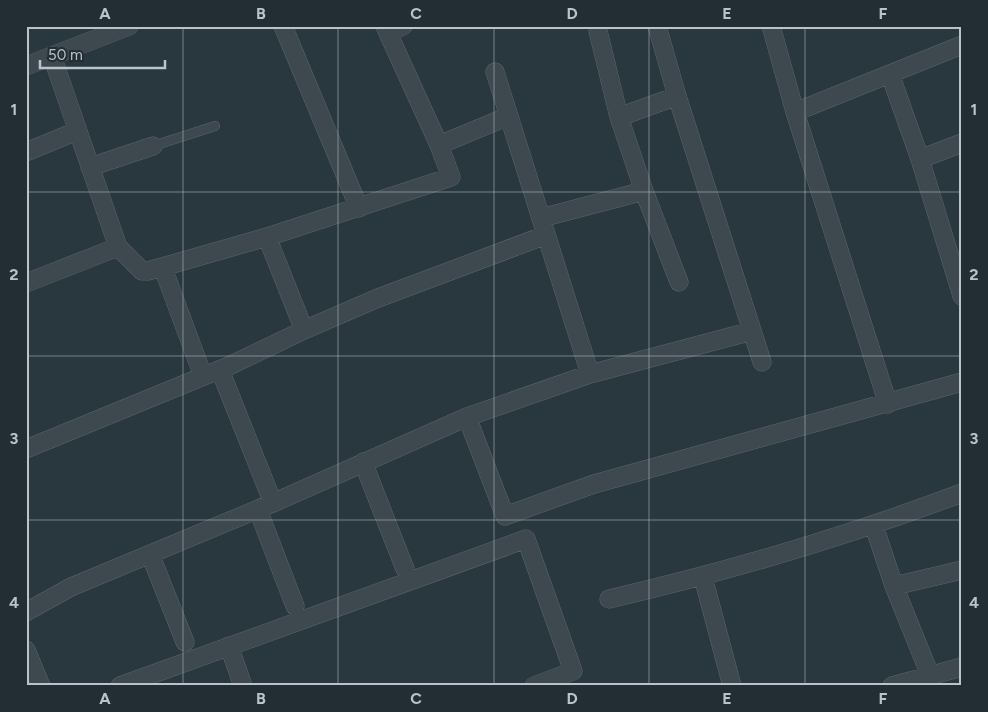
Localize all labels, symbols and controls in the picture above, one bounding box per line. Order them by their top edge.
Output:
text: A [99,4,111,23]
text: B [256,4,266,23]
text: C [410,4,422,23]
text: D [566,4,578,23]
text: E [722,4,732,23]
text: F [879,4,888,23]
scale bar [40,38,165,70]
text: 50 m [48,46,83,64]
text: 1 [11,100,17,119]
text: 1 [971,100,977,119]
text: 2 [9,265,19,284]
text: 2 [969,265,979,284]
text: 3 [10,429,19,448]
text: 3 [970,429,979,448]
text: 4 [9,593,19,612]
text: 4 [969,593,979,612]
text: A [99,689,111,708]
text: B [256,689,266,708]
text: C [410,689,422,708]
text: D [566,689,578,708]
text: E [722,689,732,708]
text: F [879,689,888,708]

